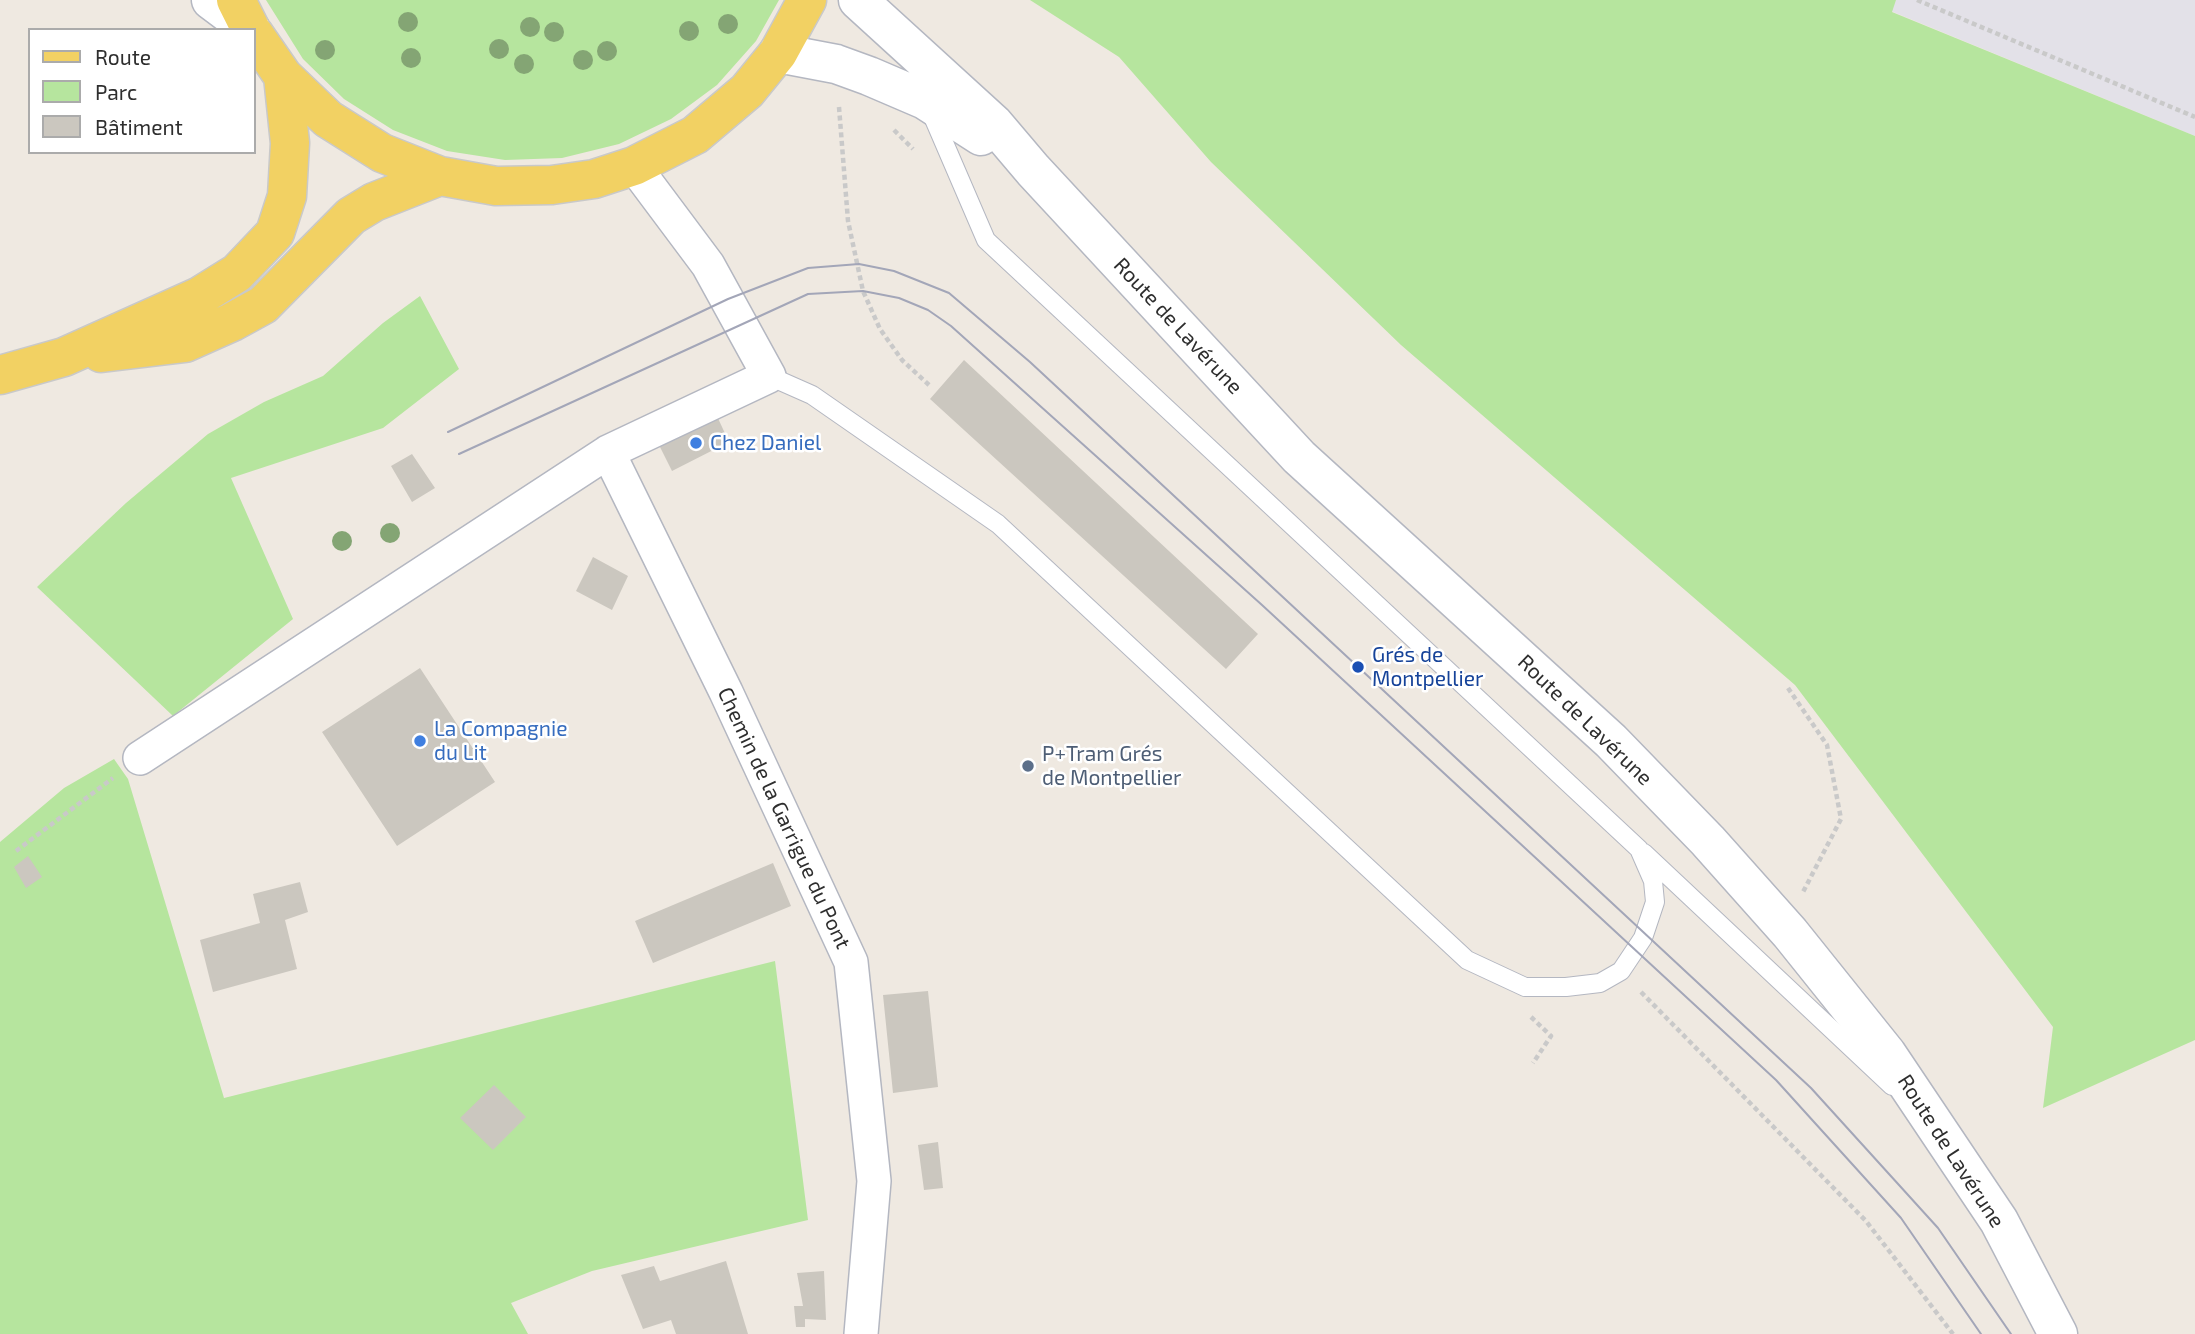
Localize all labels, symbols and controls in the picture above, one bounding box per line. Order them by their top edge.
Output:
legend [28,28,256,154]
text: Route [95,44,151,69]
text: Parc [95,79,137,104]
text: Bâtiment [95,114,183,139]
street label: Route de Lavérune [1108,253,1248,399]
place label: Chez Daniel [710,430,821,456]
marker: Chez Daniel [688,435,704,451]
place label: Grés de Montpellier [1372,642,1483,692]
street label: Route de Lavérune [1513,649,1657,791]
marker: Grés de Montpellier [1350,659,1366,675]
street label: Chemin de la Garrigue du Pont [712,683,856,953]
place label: La Compagnie du Lit [434,716,567,766]
marker: La Compagnie du Lit [412,733,428,749]
place label: P+Tram Grés de Montpellier [1042,741,1181,791]
marker: P+Tram Grés de Montpellier [1020,758,1036,774]
street label: Route de Lavérune [1892,1070,2010,1232]

